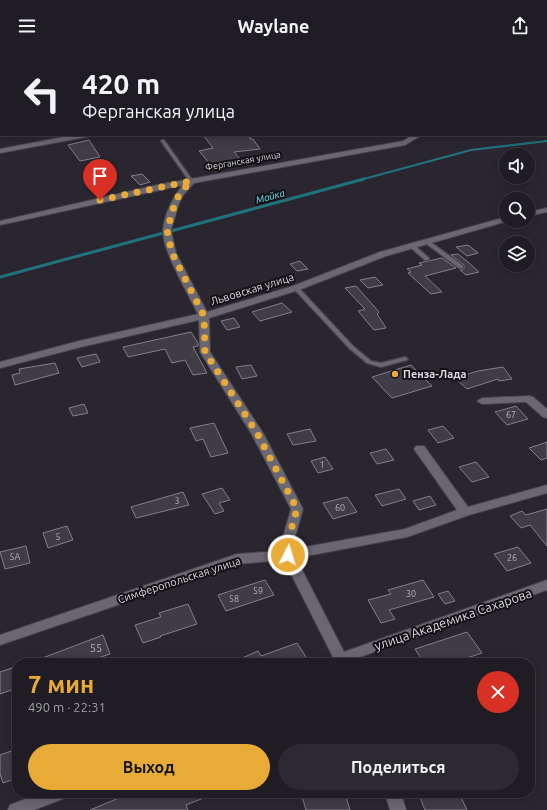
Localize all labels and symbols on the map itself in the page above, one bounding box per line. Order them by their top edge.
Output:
street label: Ферганская улица [204,149,282,173]
pin [83,159,117,200]
water label: Мойка [254,187,286,206]
street label: Львовская улица [209,271,295,307]
place label: Пенза-Лада [403,368,466,380]
marker: Пенза-Лада [390,369,400,379]
house number: 67 [506,410,516,420]
house number: 1 [319,460,325,470]
house number: 3 [174,496,180,506]
house number: 60 [335,503,345,513]
house number: 5 [55,532,61,542]
position arrow [267,534,309,576]
house number: 5А [10,552,21,562]
house number: 26 [507,553,517,563]
street label: Симферопольская улица [116,554,242,606]
street label: улица Академика Сахарова [372,585,534,653]
house number: 59 [253,586,263,596]
house number: 30 [406,589,416,599]
house number: 58 [229,594,239,604]
house number: 55 [90,642,102,654]

